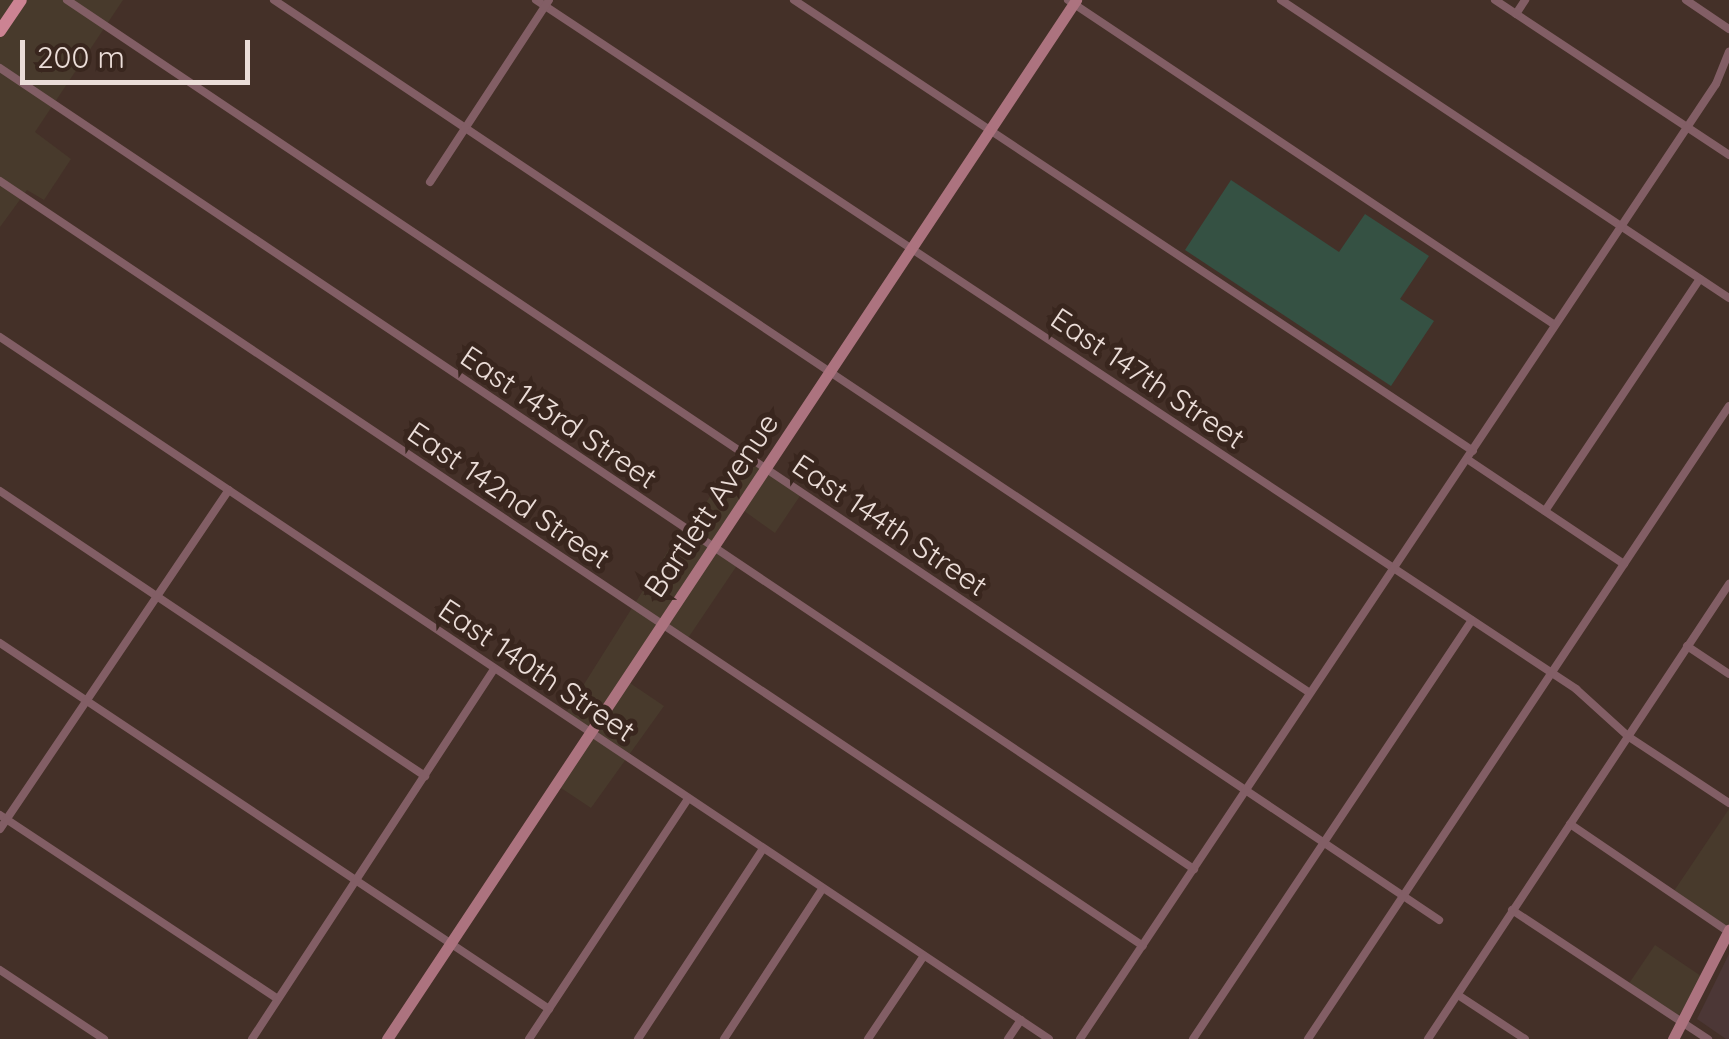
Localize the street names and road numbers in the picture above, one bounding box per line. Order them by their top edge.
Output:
street label: East 147th Street [1044,300,1252,456]
street label: East 143rd Street [454,338,664,496]
street label: Bartlett Avenue [636,406,786,604]
street label: East 142nd Street [401,414,617,576]
street label: East 144th Street [786,447,994,603]
street label: East 140th Street [432,591,642,749]

